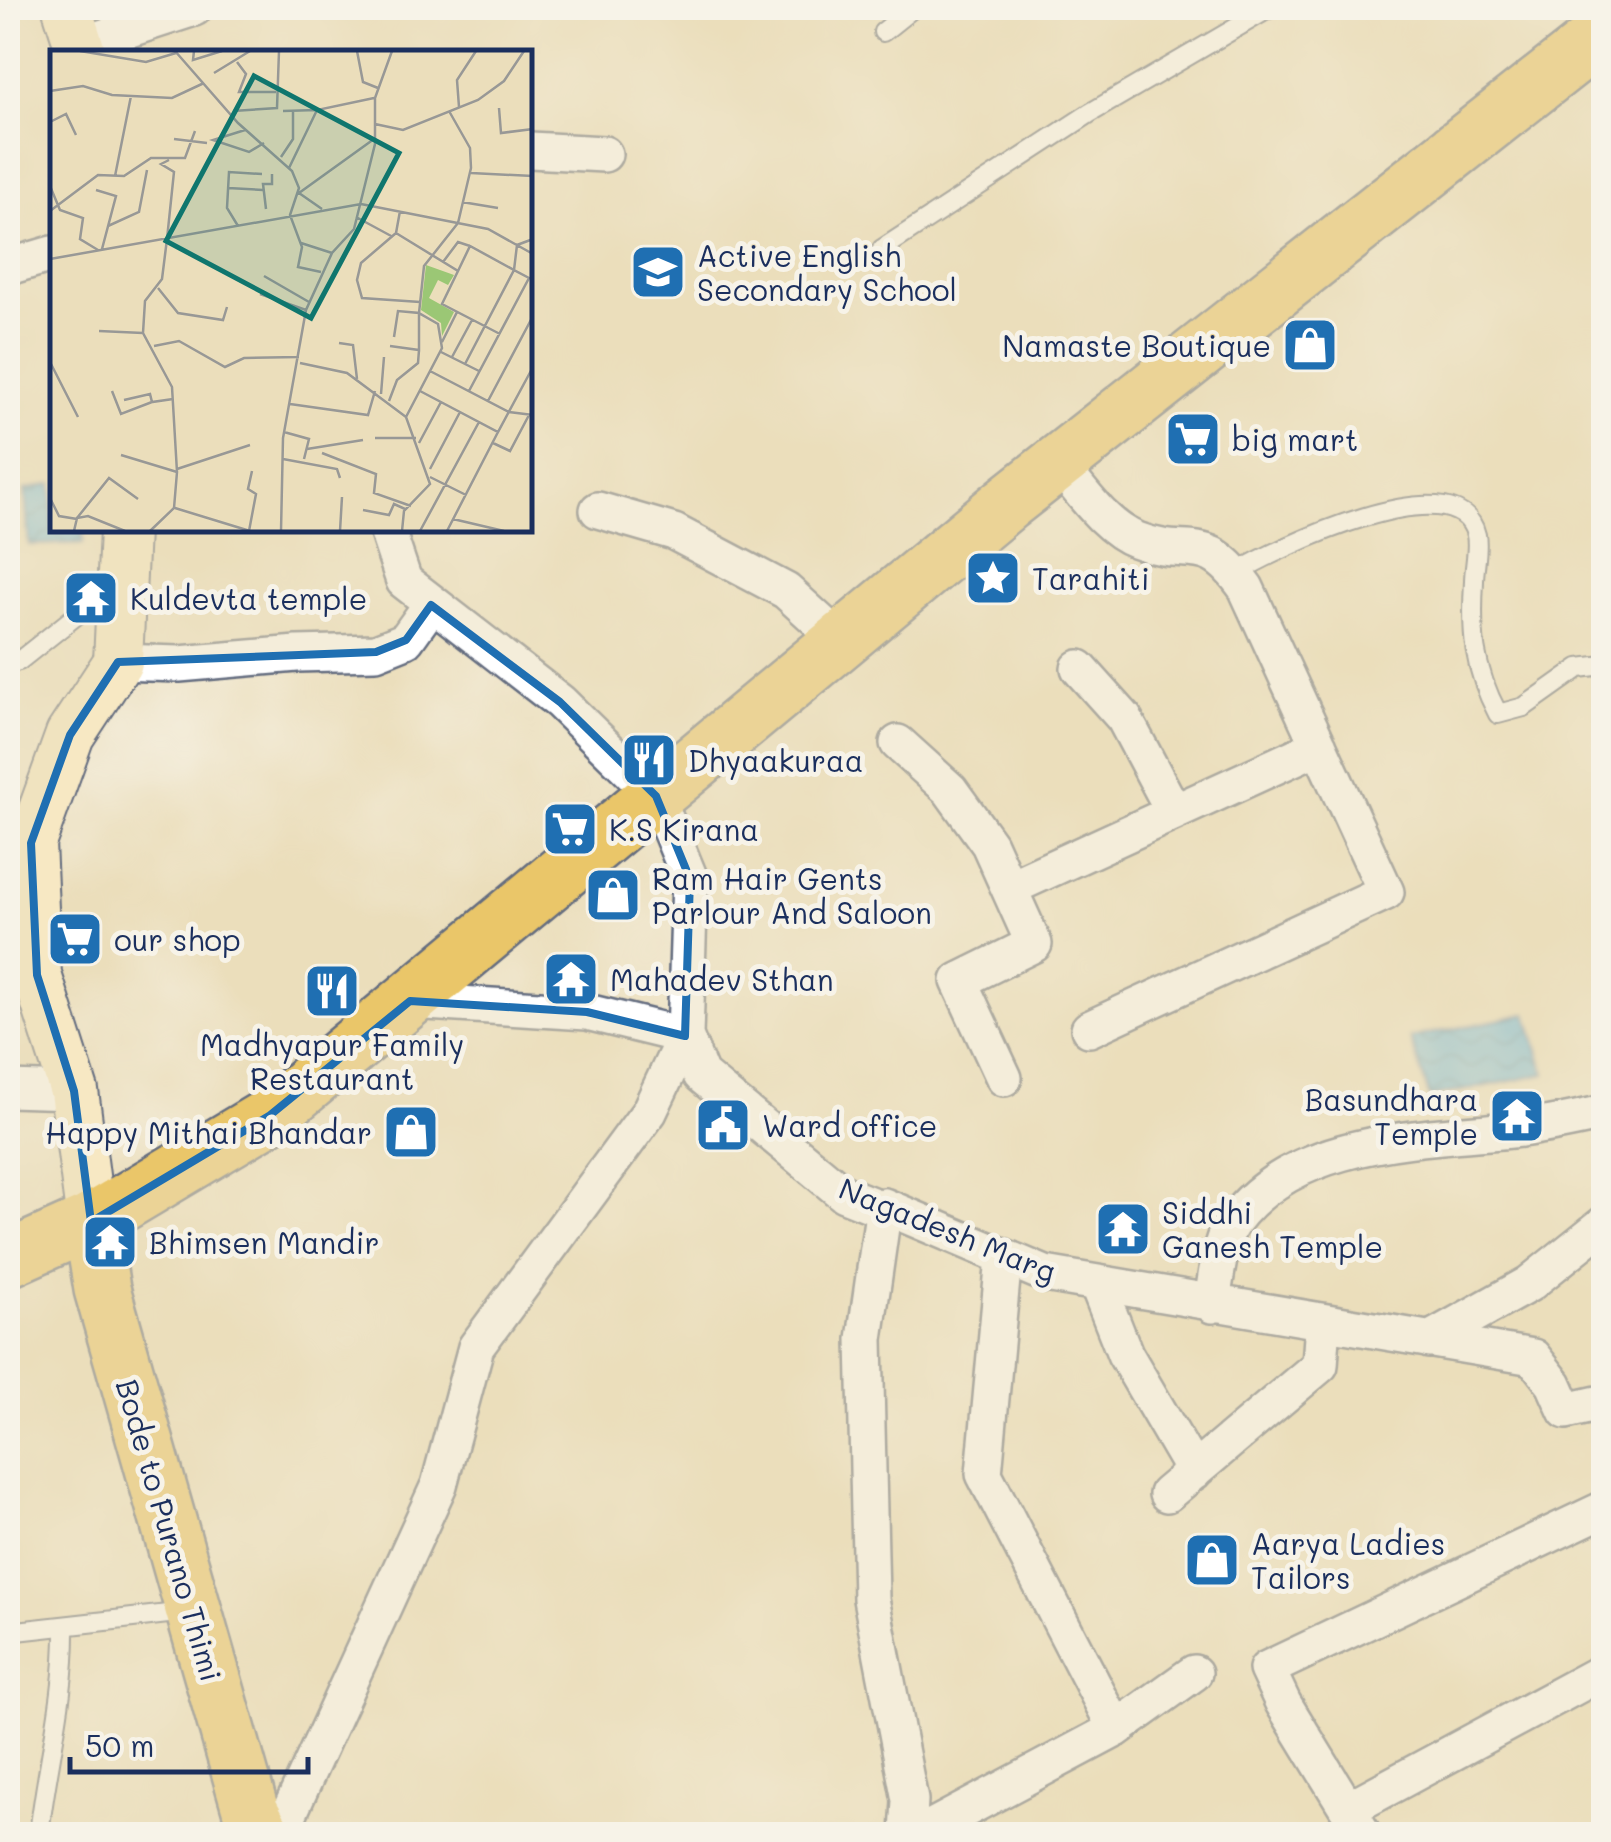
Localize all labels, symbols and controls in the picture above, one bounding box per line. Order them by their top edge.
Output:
inset map [50,50,532,532]
place label: Active English Secondary School [697,235,957,309]
school or university icon: Active English Secondary School [628,242,688,302]
shop icon: Namaste Boutique [1280,315,1340,375]
place label: Namaste Boutique [1002,325,1271,365]
supermarket icon: big mart [1163,409,1223,469]
place label: big mart [1232,419,1358,459]
place icon: Tarahiti [963,548,1023,608]
place label: Tarahiti [1032,558,1150,598]
temple icon: Kuldevta temple [61,568,121,628]
place label: Kuldevta temple [130,578,367,618]
restaurant icon: Dhyaakuraa [619,730,679,790]
place label: Dhyaakuraa [688,740,863,780]
supermarket icon: K.S Kirana [540,799,600,859]
place label: K.S Kirana [609,809,759,849]
place label: Ram Hair Gents Parlour And Saloon [652,858,932,932]
shop icon: Ram Hair Gents Parlour And Saloon [583,865,643,925]
supermarket icon: our shop [45,909,105,969]
place label: our shop [114,919,241,959]
temple icon: Mahadev Sthan [541,949,601,1009]
place label: Mahadev Sthan [610,959,834,999]
restaurant icon: Madhyapur Family Restaurant [302,961,362,1021]
place label: Madhyapur Family Restaurant [200,1024,464,1098]
place label: Basundhara Temple [1305,1079,1478,1153]
temple icon: Basundhara Temple [1487,1086,1547,1146]
public building icon: Ward office [693,1095,753,1155]
shop icon: Happy Mithai Bhandar [381,1102,441,1162]
place label: Ward office [762,1105,937,1145]
place label: Happy Mithai Bhandar [45,1112,372,1152]
street label: Nagadesh Marg [834,1167,1062,1291]
place label: Siddhi Ganesh Temple [1162,1192,1383,1266]
temple icon: Siddhi Ganesh Temple [1093,1199,1153,1259]
temple icon: Bhimsen Mandir [80,1212,140,1272]
place label: Bhimsen Mandir [149,1222,380,1262]
street label: Bode to Purano Thimi [108,1374,232,1686]
place label: Aarya Ladies Tailors [1251,1523,1445,1597]
shop icon: Aarya Ladies Tailors [1182,1530,1242,1590]
scale bar [70,1712,308,1774]
text: 50 m [85,1725,155,1765]

